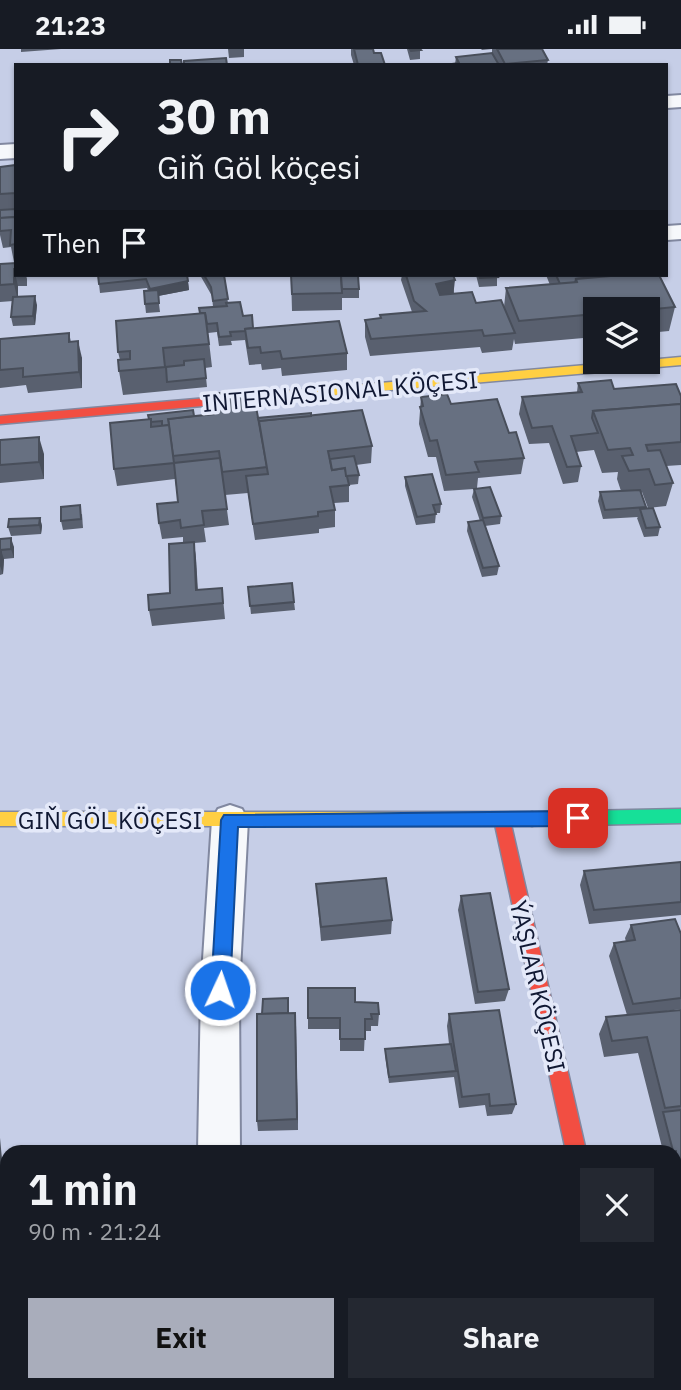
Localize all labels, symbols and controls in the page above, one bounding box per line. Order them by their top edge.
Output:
text: 21:23 [35,8,106,42]
text: 30 m [157,84,271,147]
icon: right [42,91,133,182]
text: Giň Göl köçesi [157,146,361,188]
icon: arrive [115,224,153,262]
text: Then [42,226,101,260]
map controls [583,297,660,374]
button: layers [583,297,660,374]
street label: INTERNASIONAL KÖÇESI [201,363,479,419]
pin [548,788,608,848]
icon: arrive [559,799,597,837]
street label: GIŇ GÖL KÖÇESI [18,804,202,836]
street label: ÝAŞLAR KÖÇESI [503,897,573,1075]
position arrow [183,953,257,1027]
text: 1 min [28,1162,138,1217]
button: close [580,1168,654,1242]
text: 90 m · 21:24 [28,1216,161,1246]
button: Exit [28,1298,334,1378]
button: Share [348,1298,654,1378]

